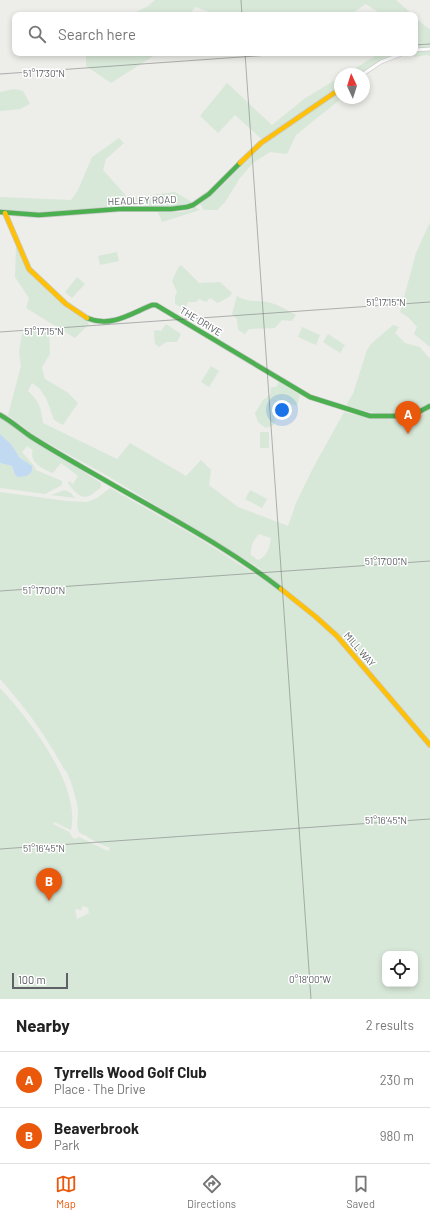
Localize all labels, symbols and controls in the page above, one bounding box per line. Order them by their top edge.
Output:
search box [12,12,418,56]
icon: search [26,23,48,45]
text: Search here [58,25,136,43]
text: 51°17'30"N [23,67,65,79]
north arrow [334,68,370,104]
street label: HEADLEY ROAD [107,193,177,207]
text: 51°17'15"N [366,296,406,308]
street label: THE DRIVE [178,304,224,338]
text: 51°17'15"N [24,325,64,337]
your location [272,400,292,420]
pin: A [395,401,421,434]
text: 51°17'00"N [365,555,407,567]
text: 51°17'00"N [23,584,65,596]
street label: MILL WAY [342,629,379,669]
text: 51°16'45"N [365,814,407,826]
text: 51°16'45"N [23,842,65,854]
pin: B [36,868,62,901]
map controls [382,951,418,987]
button: locate [382,951,418,987]
scale bar [12,971,68,990]
text: 100 m [18,973,46,986]
text: 0°18'00"W [289,973,331,985]
text: Nearby [16,1015,70,1035]
text: 2 results [366,1017,414,1033]
text: Tyrrells Wood Golf Club [54,1063,207,1081]
text: A [25,1072,33,1088]
text: 230 m [380,1072,414,1088]
text: Place · The Drive [54,1081,146,1097]
text: Beaverbrook [54,1119,139,1137]
text: B [25,1128,33,1144]
text: 980 m [380,1128,414,1144]
text: Park [54,1137,80,1153]
tab: Map [55,1173,77,1210]
tab: Directions [187,1173,236,1210]
tab: Saved [346,1173,375,1210]

